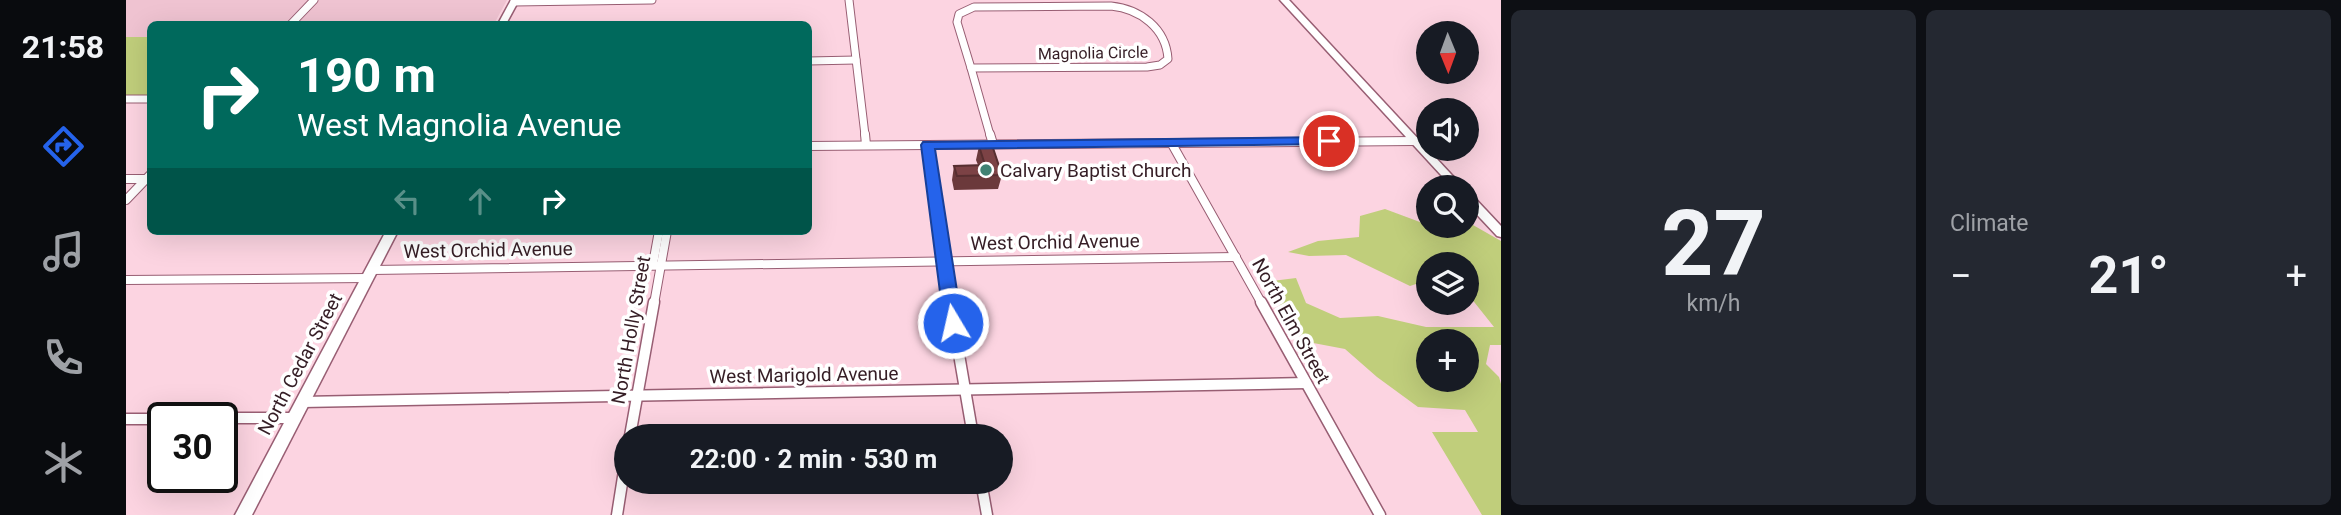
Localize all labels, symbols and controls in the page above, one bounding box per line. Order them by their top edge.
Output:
north arrow [1416,21,1479,84]
map controls [1416,21,1479,392]
text: 21:58 [22,28,104,66]
street label: Magnolia Circle [1038,43,1148,63]
text: 190 m [297,47,436,104]
icon: right [182,49,273,140]
button: sound [1416,98,1479,161]
text: West Magnolia Avenue [297,106,622,144]
pin [1299,111,1359,171]
icon: directions [39,122,88,171]
icon: arrive [1310,122,1348,160]
place label: Calvary Baptist Church [1000,159,1191,182]
marker: Calvary Baptist Church [978,162,994,178]
button: search [1416,175,1479,238]
icon: left [388,182,426,220]
icon: ahead [461,182,499,220]
icon: right [534,182,572,220]
text: 27 [1661,191,1766,297]
text: Climate [1950,210,2029,237]
icon: music [39,227,88,276]
street label: West Orchid Avenue [970,229,1140,255]
street label: West Orchid Avenue [403,237,573,263]
text: 21° [2089,245,2169,306]
button: layers [1416,252,1479,315]
street label: North Holly Street [607,254,655,406]
street label: North Elm Street [1247,254,1335,388]
text: − [1950,254,1972,298]
text: + [2285,254,2307,298]
position arrow [916,286,990,360]
street label: North Cedar Street [253,289,347,439]
text: km/h [1687,290,1741,317]
button: + [1416,329,1479,392]
icon: phone [39,333,88,382]
street label: West Marigold Avenue [709,362,899,388]
speed limit sign: 30 [147,402,238,493]
icon: climate [39,438,88,487]
text: 22:00 · 2 min · 530 m [690,444,937,474]

